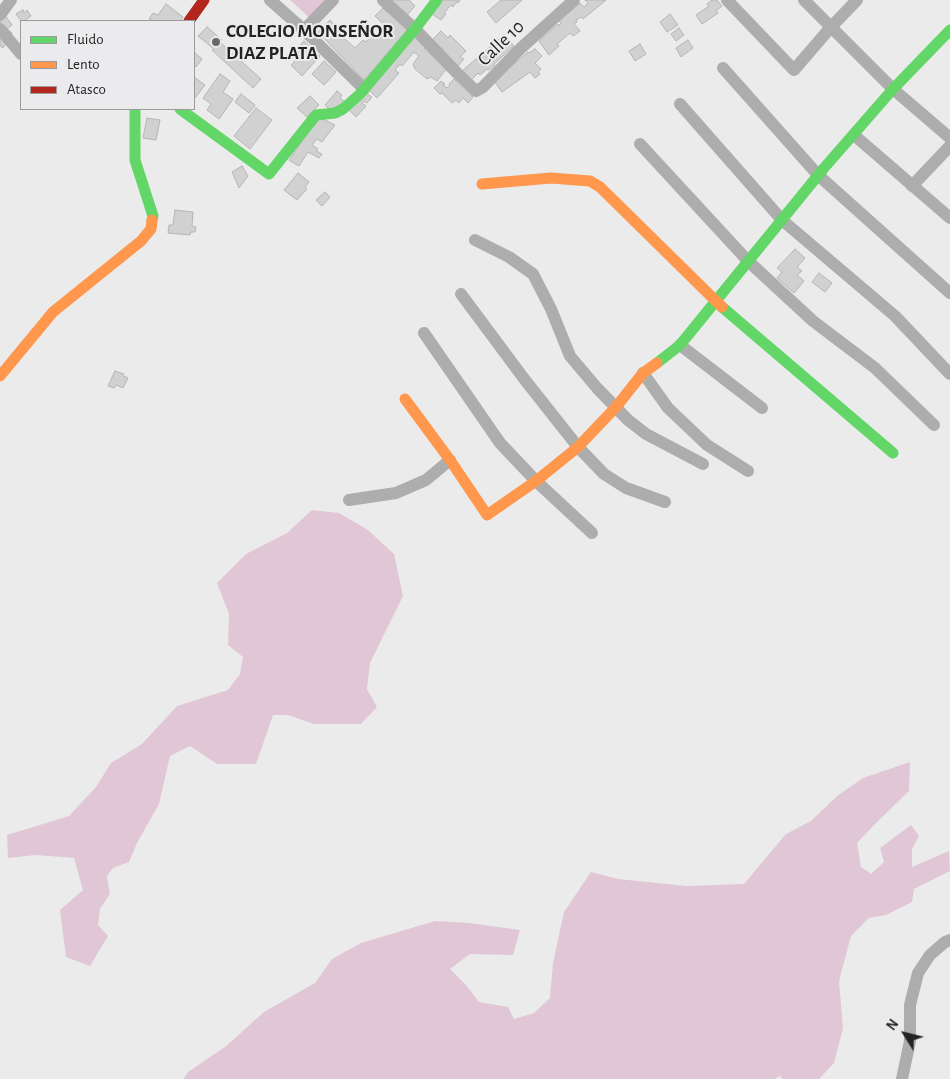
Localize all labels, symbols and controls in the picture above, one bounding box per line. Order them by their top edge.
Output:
street label: Calle 10 [473,15,529,71]
legend [20,20,195,110]
place label: COLEGIO MONSEÑOR DIAZ PLATA [226,20,393,64]
text: Fluido [67,32,104,47]
marker: COLEGIO MONSEÑOR DIAZ PLATA [210,36,222,48]
text: Lento [67,57,100,72]
text: Atasco [67,82,106,97]
north arrow [880,1009,930,1059]
text: N [884,1017,901,1033]

